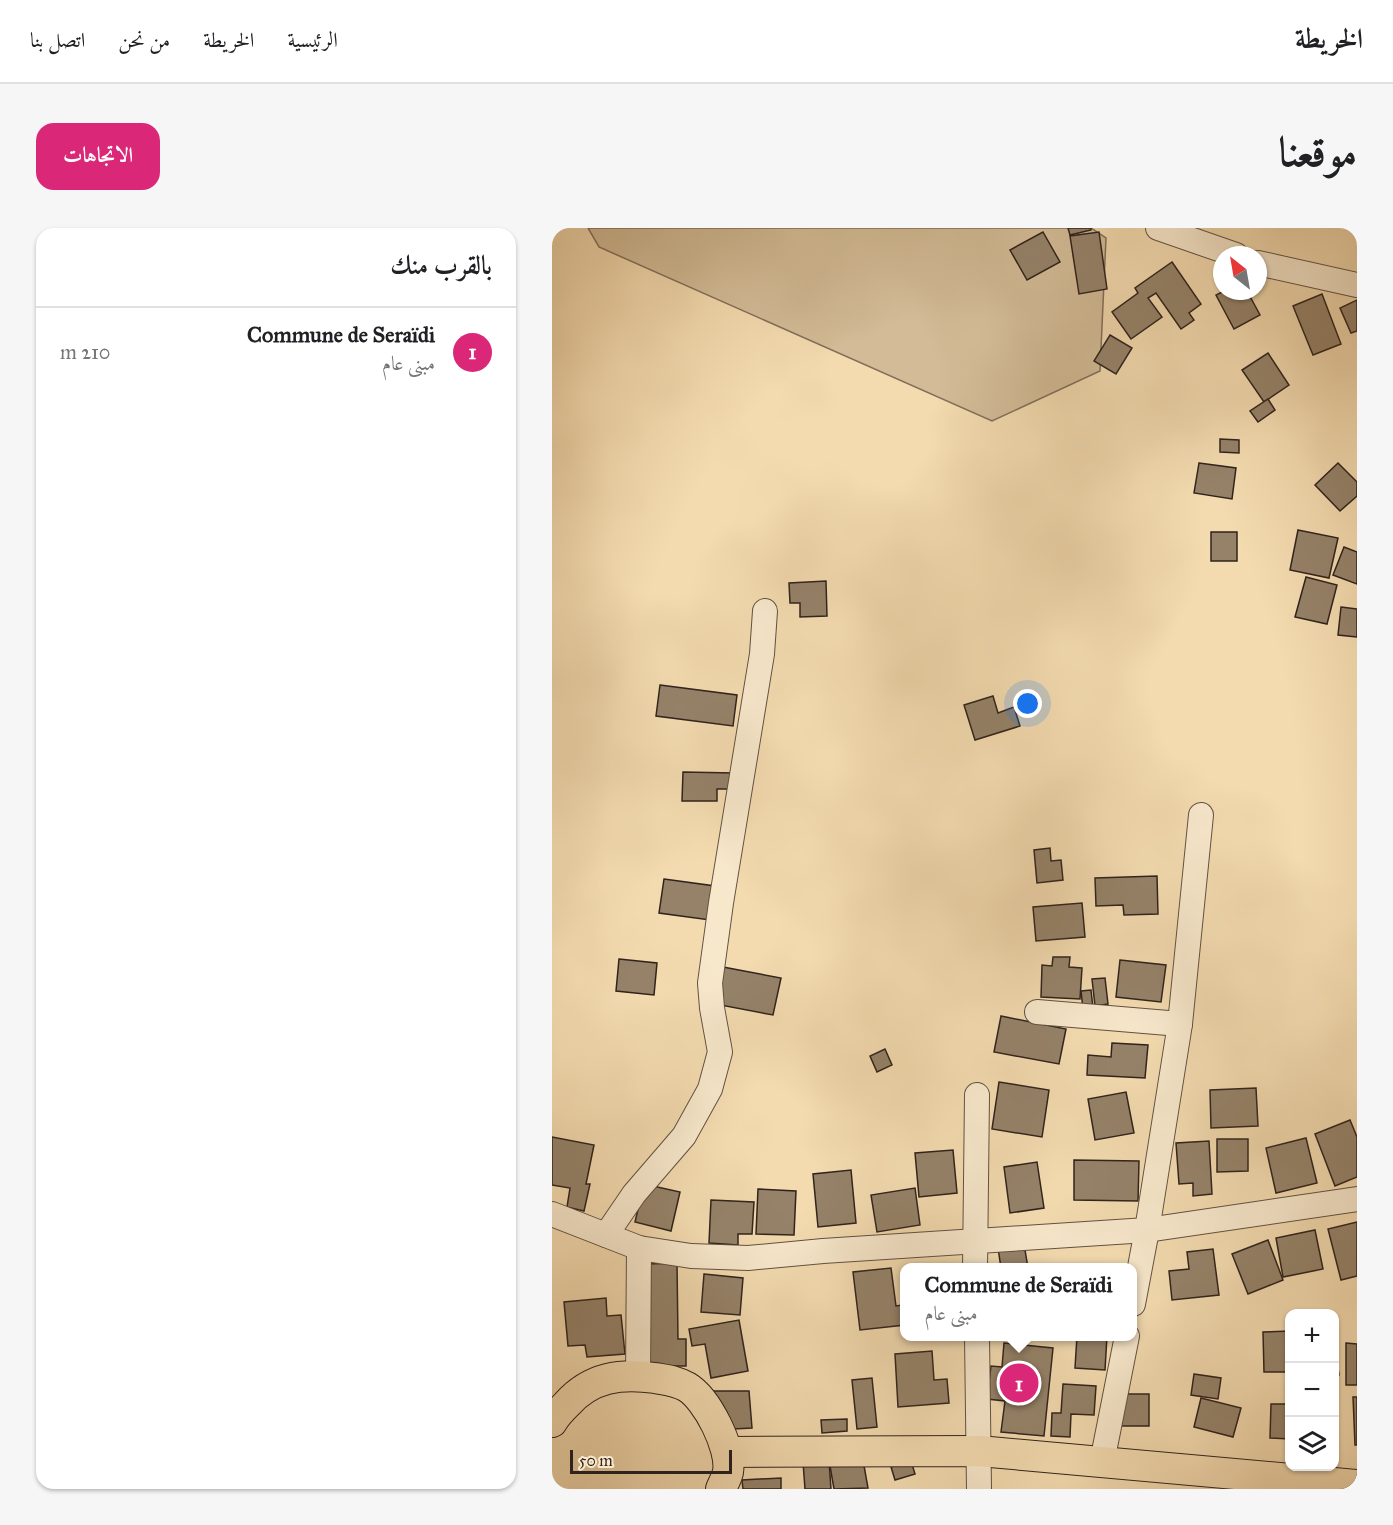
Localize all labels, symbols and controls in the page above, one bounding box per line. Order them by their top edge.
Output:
text: الخريطة [1295,21,1363,56]
text: اتصل بنا [30,27,85,53]
text: من نحن [118,27,170,53]
text: الخريطة [203,27,254,53]
text: الرئيسية [287,27,338,53]
button: الاتجاهات [36,123,160,190]
text: موقعنا [1279,126,1357,178]
north arrow [1213,246,1267,300]
text: بالقرب منك [390,249,492,281]
text: Commune de Seraïdi [247,321,435,348]
text: 210 m [60,340,110,364]
text: 1 [469,340,476,364]
text: مبنى عام [382,351,435,375]
your location [1013,689,1042,718]
popup [900,1263,1137,1341]
text: Commune de Seraïdi [925,1271,1112,1298]
text: مبنى عام [925,1301,978,1325]
map controls [1285,1309,1339,1471]
button: + [1285,1309,1339,1363]
pin: 1 [1000,1360,1038,1406]
button: − [1285,1363,1339,1417]
button: layers [1285,1417,1339,1471]
scale bar [570,1447,732,1474]
text: 50 m [579,1451,613,1470]

